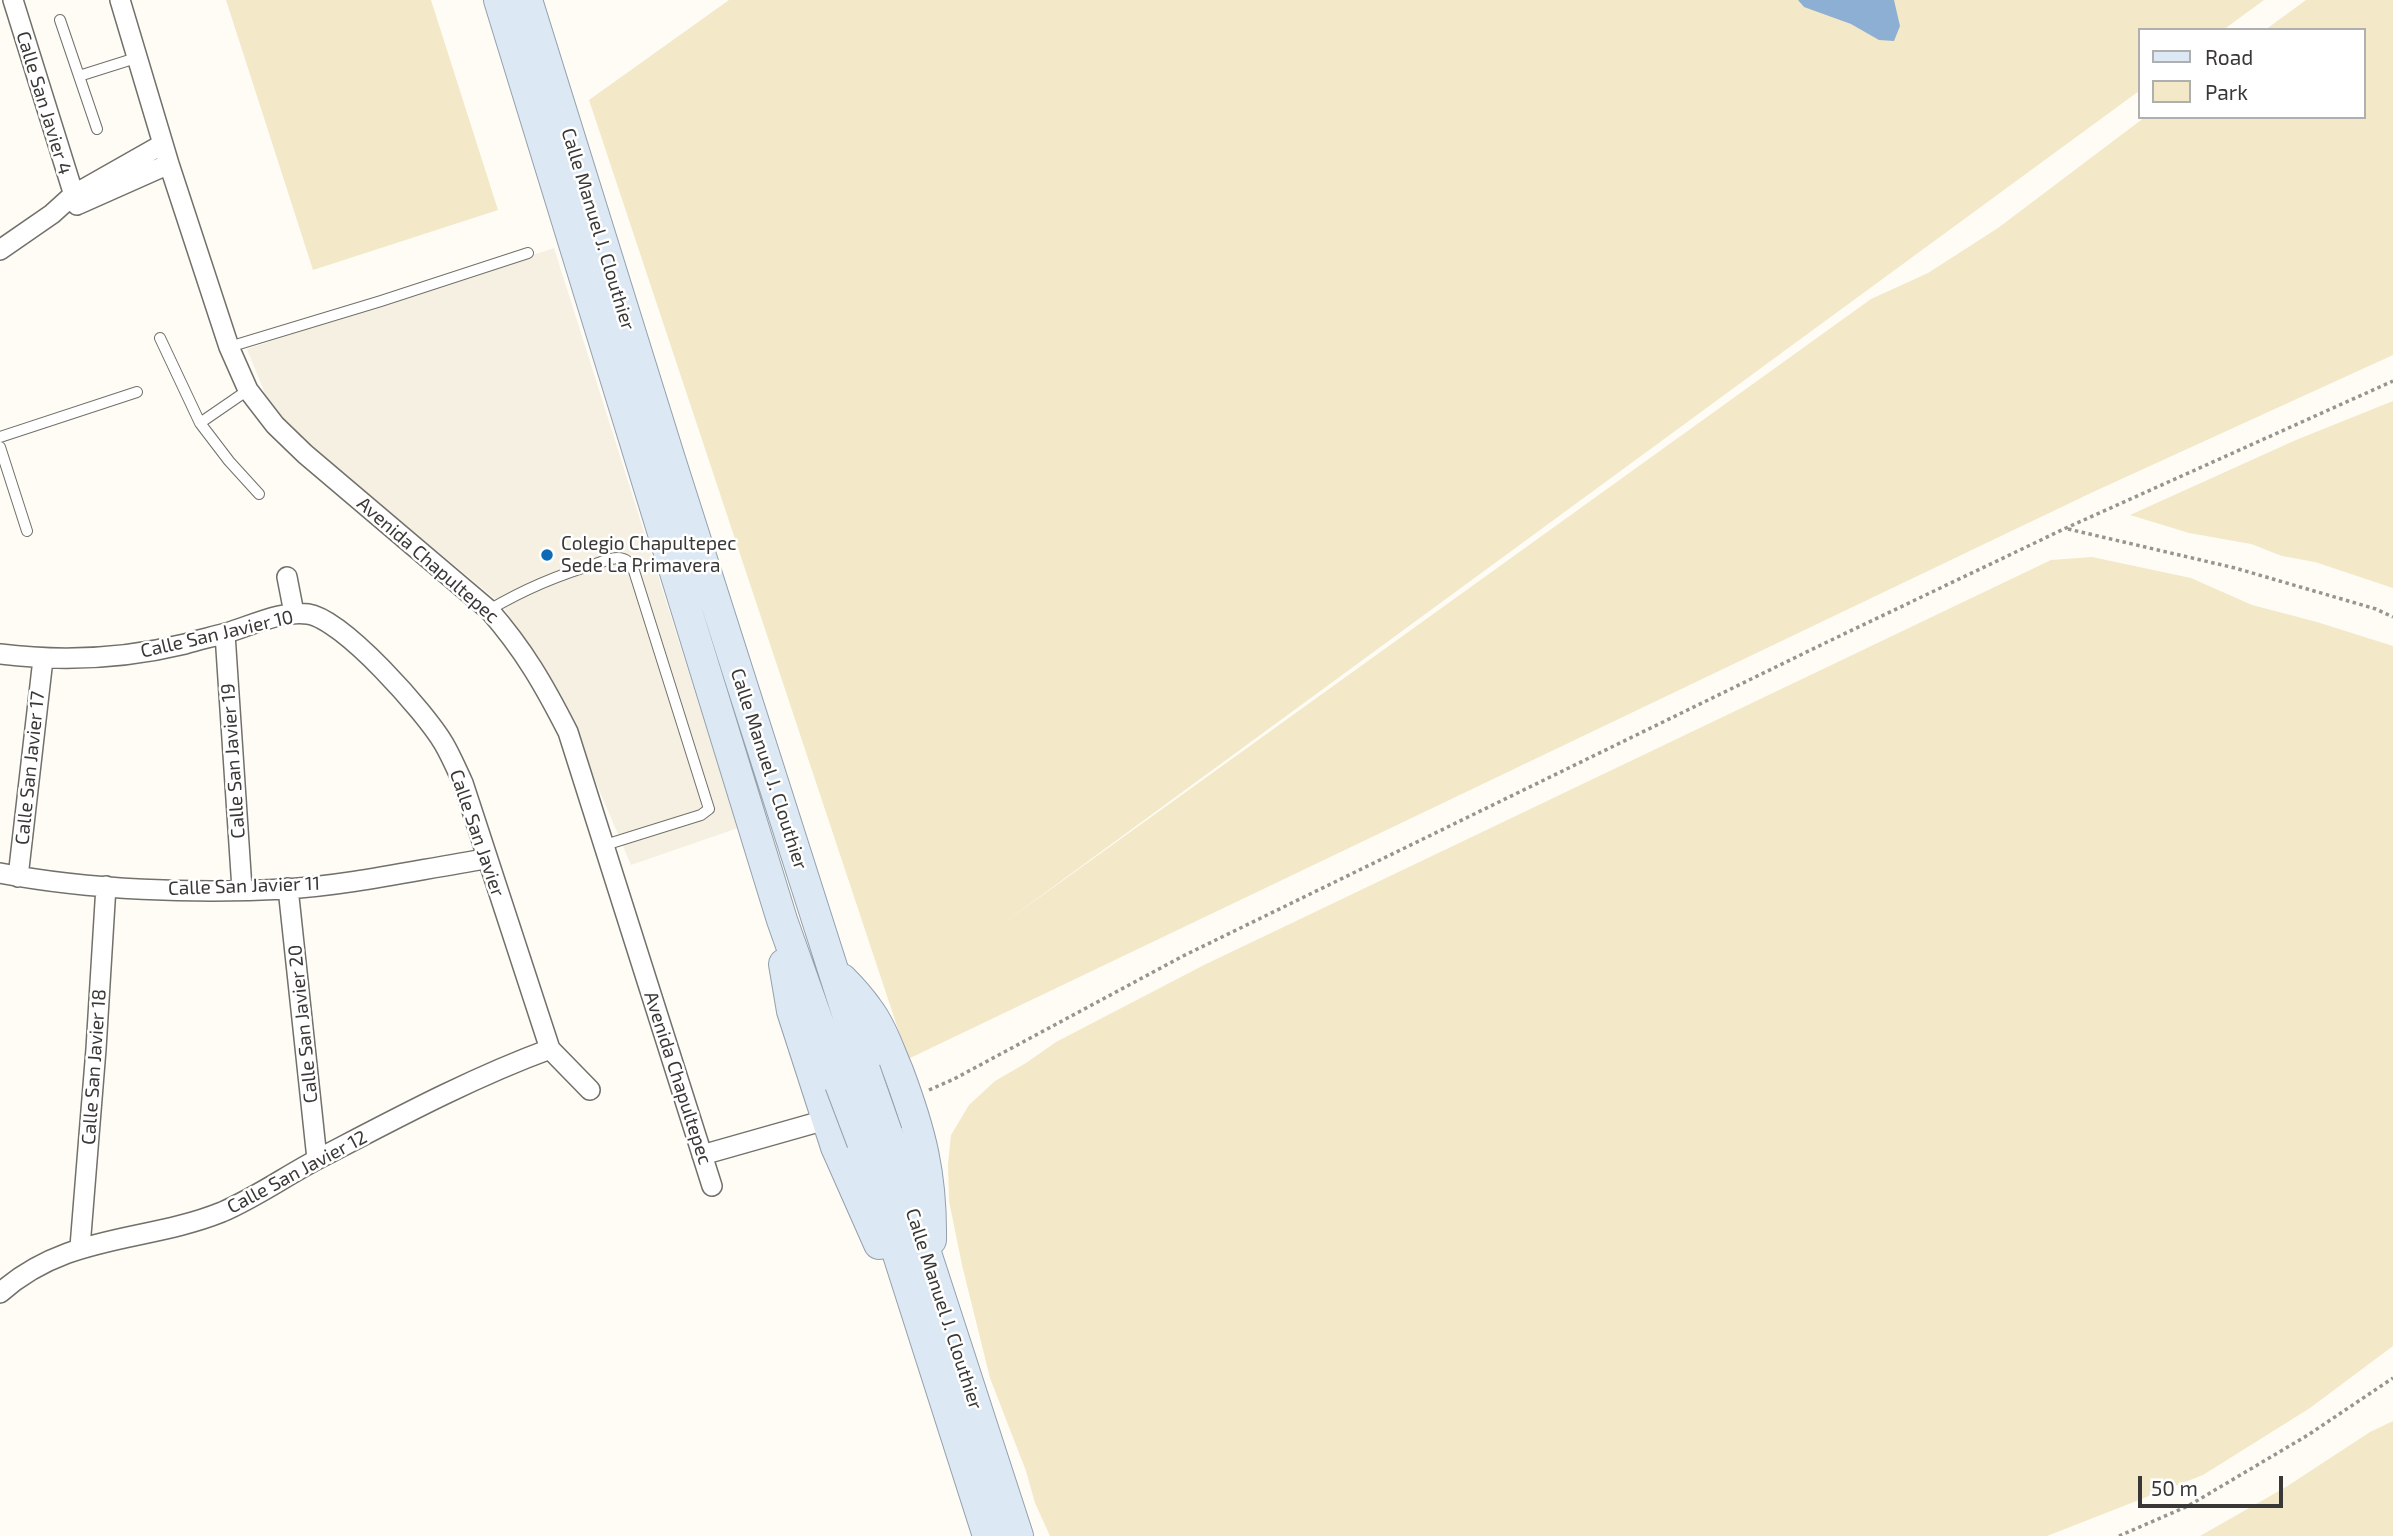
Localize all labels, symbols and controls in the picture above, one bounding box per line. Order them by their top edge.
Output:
legend [2138,28,2365,119]
street label: Calle San Javier 4 [11,29,77,177]
text: Road [2205,44,2253,69]
text: Park [2205,79,2248,104]
street label: Calle Manuel J. Clouthier [556,125,640,333]
street label: Avenida Chapultepec [352,492,504,628]
place label: Colegio Chapultepec Sede La Primavera [561,533,736,577]
marker: Colegio Chapultepec Sede La Primavera [539,547,555,563]
street label: Calle San Javier 10 [138,605,296,663]
street label: Calle Manuel J. Clouthier [726,666,812,872]
street label: Calle San Javier 19 [216,683,250,839]
street label: Calle San Javier 17 [11,690,49,846]
street label: Calle San Javier [445,766,509,900]
street label: Calle San Javier 11 [168,872,320,900]
street label: Calle San Javier 20 [283,944,323,1104]
street label: Calle San Javier 18 [77,988,111,1146]
street label: Avenida Chapultepec [639,989,717,1167]
street label: Calle San Javier 12 [223,1125,371,1219]
street label: Calle Manuel J. Clouthier [901,1206,987,1412]
scale bar [2141,1462,2286,1506]
text: 50 m [2151,1475,2198,1500]

